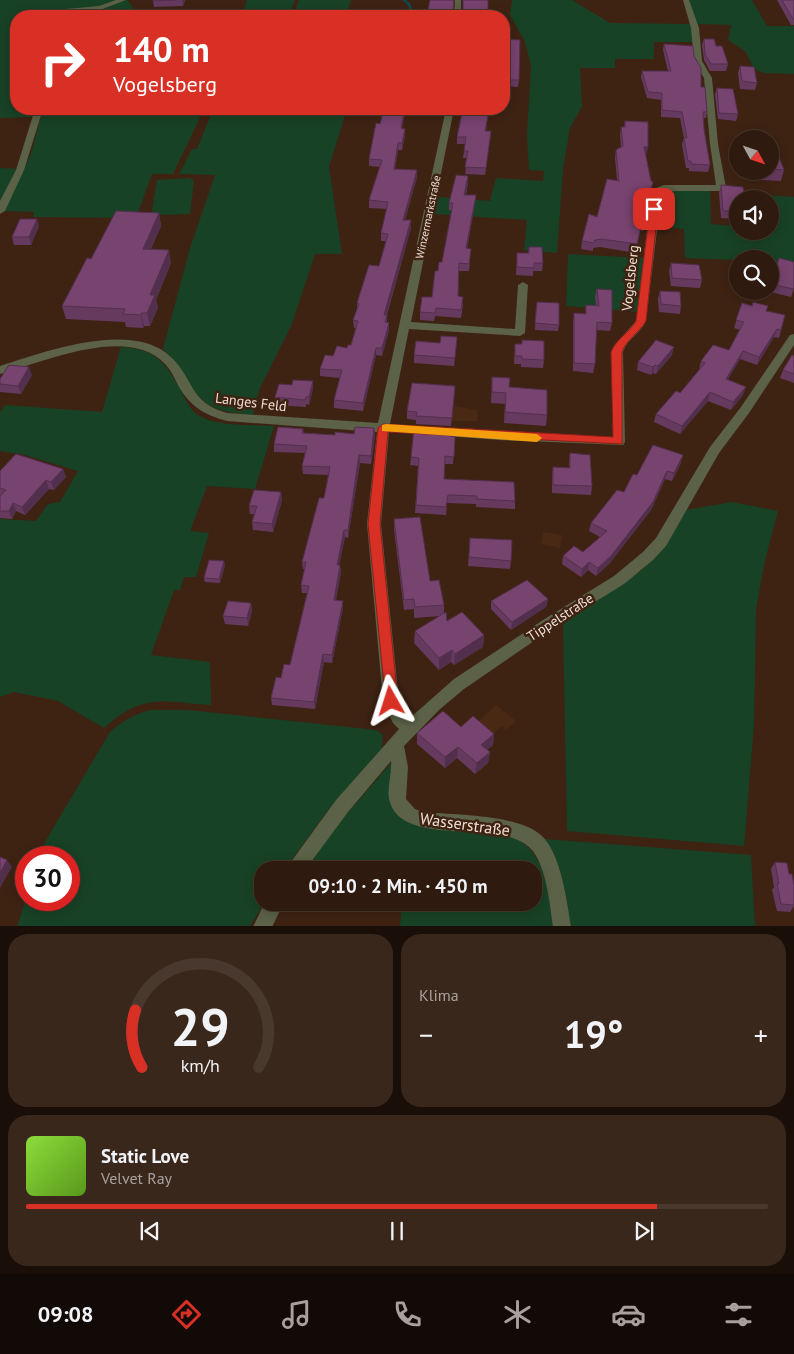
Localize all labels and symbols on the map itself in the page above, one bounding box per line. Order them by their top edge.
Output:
north arrow [729,130,779,180]
street label: Winzermarkstraße [412,173,444,260]
pin [633,188,675,230]
street label: Vogelsberg [617,244,642,313]
street label: Langes Feld [214,389,288,415]
street label: Tippelstraße [523,589,597,645]
position arrow [364,674,416,726]
street label: Wasserstraße [419,808,511,840]
speed limit sign: 30 [15,846,80,911]

